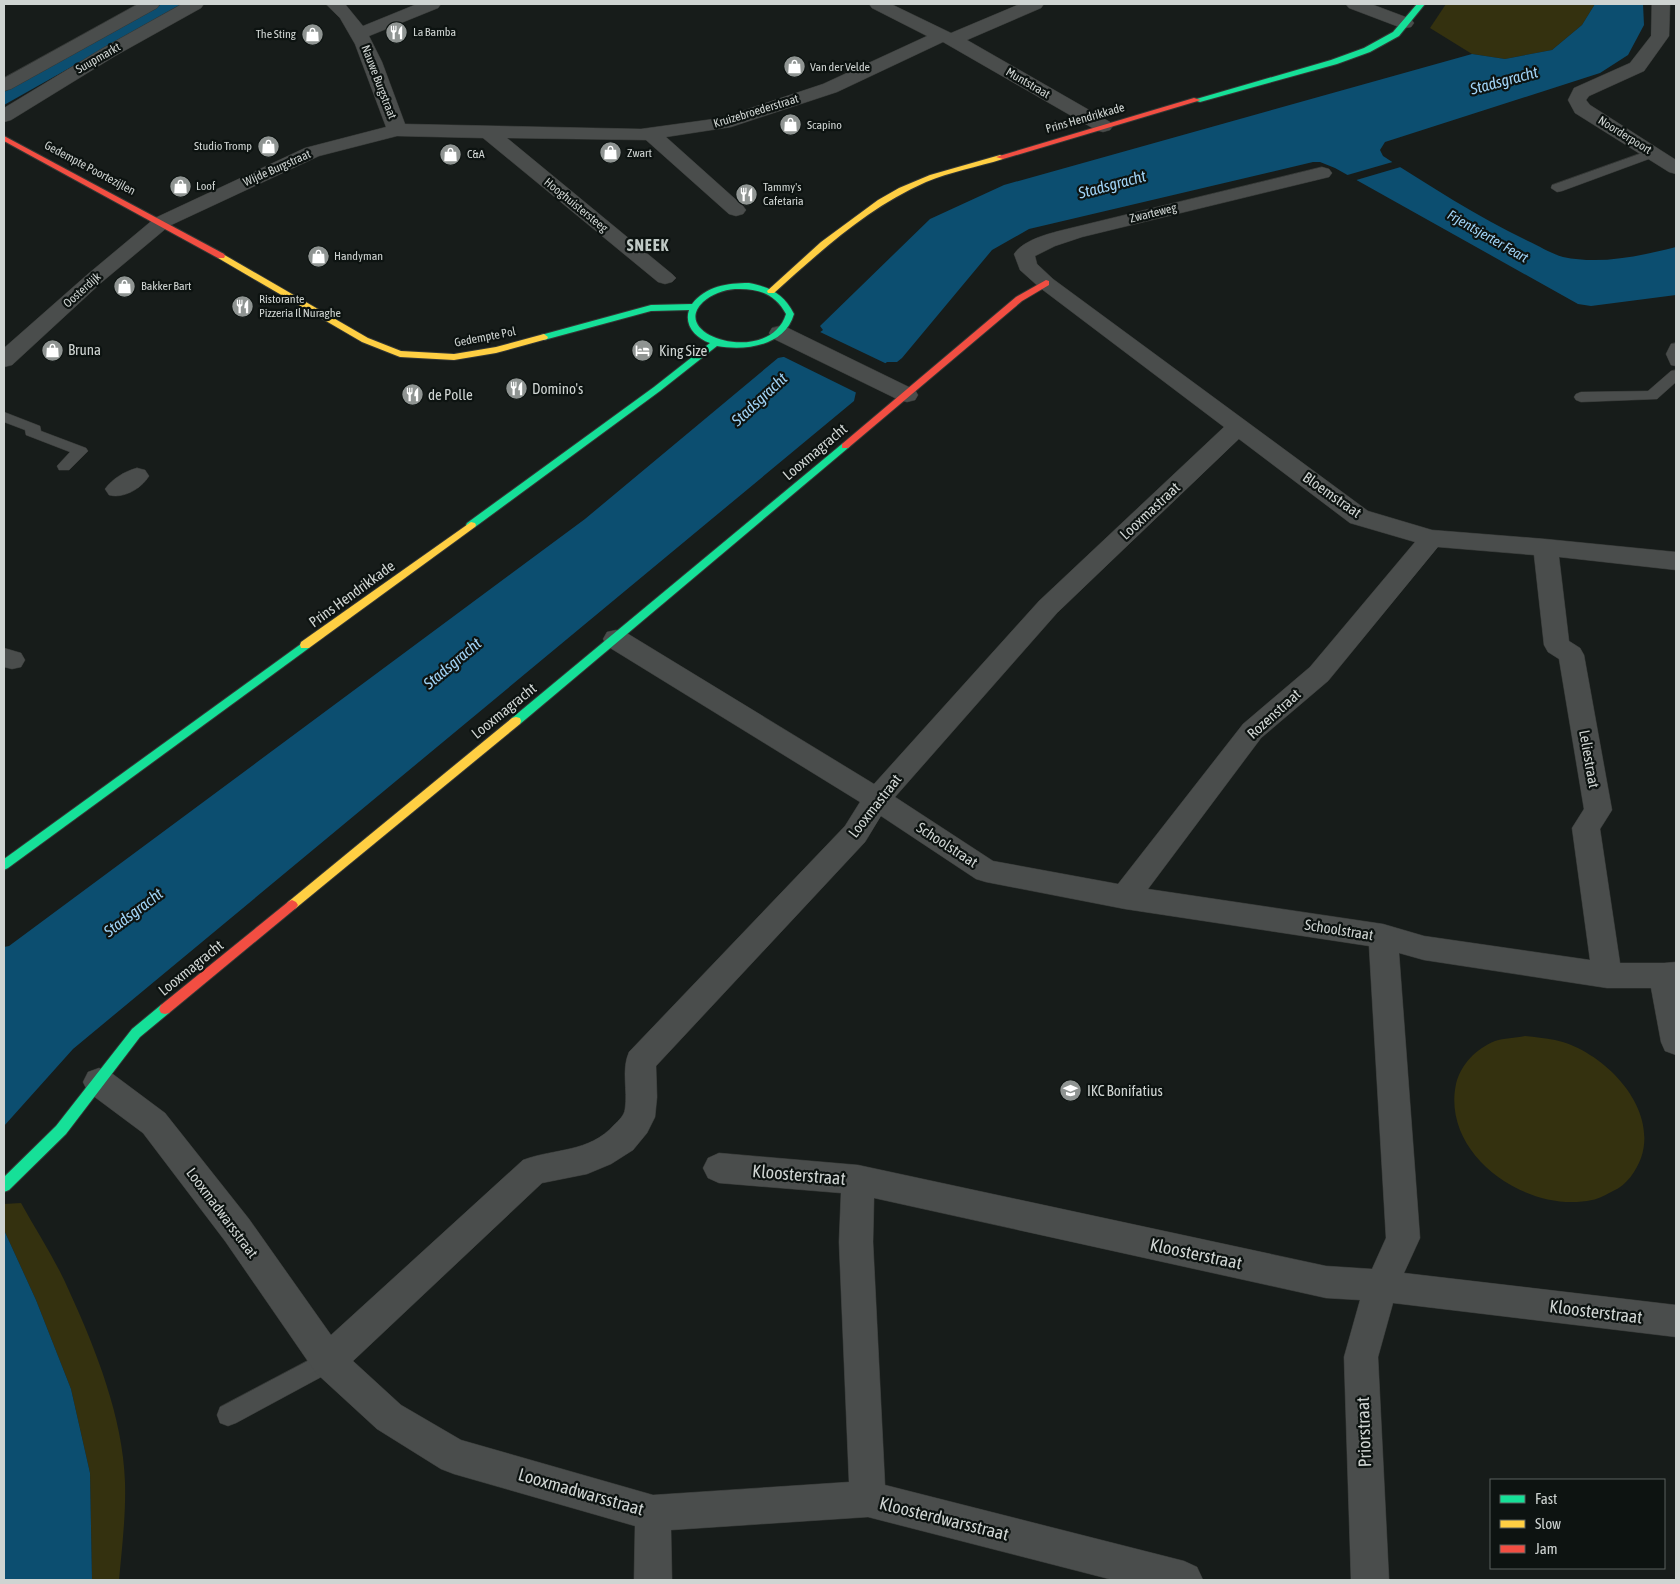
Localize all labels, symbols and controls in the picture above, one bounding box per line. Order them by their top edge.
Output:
restaurant icon: La Bamba [385,20,409,44]
shop icon: The Sting [300,22,324,46]
place label: La Bamba [413,25,456,39]
place label: The Sting [256,27,297,41]
street label: Suupmarkt [73,39,123,76]
street label: Nauwe Burgstraat [358,43,400,121]
shop icon: Van der Velde [782,55,806,79]
place label: Van der Velde [810,60,870,74]
water label: Stadsgracht [1467,62,1540,99]
street label: Muntstraat [1003,65,1053,102]
street label: Kruizebroederstraat [712,91,801,131]
street label: Prins Hendrikkade [1044,100,1126,136]
shop icon: Scapino [779,113,803,137]
street label: Noorderpoort [1596,113,1655,157]
place label: Scapino [807,118,842,132]
shop icon: Studio Tromp [256,134,280,158]
street label: Gedempte Poortezijlen [42,138,138,198]
place label: Studio Tromp [194,139,252,153]
shop icon: Zwart [599,141,623,165]
shop icon: C&A [439,142,463,166]
place label: Zwart [627,146,652,160]
street label: Wijde Burgstraat [241,147,313,189]
place label: C&A [467,147,485,161]
water label: Stadsgracht [1075,166,1148,203]
shop icon: Loof [168,174,192,198]
street label: Hooghuistersteeg [541,175,611,235]
place label: Loof [196,179,216,193]
place label: Tammy's Cafetaria [763,180,804,208]
restaurant icon: Tammy's Cafetaria [735,182,759,206]
street label: Zwarteweg [1128,200,1179,226]
water label: Frjentsjerter Feart [1445,206,1531,266]
district label: SNEEK [627,236,669,254]
shop icon: Handyman [306,244,330,268]
place label: Handyman [334,249,383,263]
street label: Oosterdijk [60,269,104,310]
shop icon: Bakker Bart [113,274,137,298]
place label: Bakker Bart [141,279,192,293]
place label: Ristorante Pizzeria Il Nuraghe [259,292,341,320]
restaurant icon: Ristorante Pizzeria Il Nuraghe [231,294,255,318]
street label: Gedempte Pol [453,324,518,350]
shop icon: Bruna [40,338,64,362]
hotel icon: King Size [631,339,655,363]
place label: Bruna [68,341,101,358]
place label: King Size [659,342,708,359]
water label: Stadsgracht [727,369,791,431]
restaurant icon: Domino's [504,377,528,401]
place label: Domino's [532,380,583,397]
restaurant icon: de Polle [400,383,424,407]
place label: de Polle [428,386,473,403]
street label: Looxmagracht [779,420,850,483]
street label: Bloemstraat [1300,468,1365,521]
street label: Looxmastraat [1116,479,1183,543]
street label: Prins Hendrikkade [306,557,398,630]
water label: Stadsgracht [419,634,485,694]
street label: Looxmagracht [468,679,539,742]
street label: Rozenstraat [1244,685,1304,742]
street label: Leliestraat [1576,728,1603,789]
street label: Looxmastraat [845,771,905,841]
street label: Schoolstraat [914,819,981,871]
water label: Stadsgracht [99,884,167,941]
street label: Schoolstraat [1304,916,1375,943]
street label: Looxmagracht [155,936,226,999]
school or university icon: IKC Bonifatius [1059,1079,1083,1103]
place label: IKC Bonifatius [1087,1082,1163,1099]
street label: Kloosterstraat [752,1160,847,1189]
street label: Looxmadwarsstraat [183,1164,262,1261]
street label: Kloosterstraat [1148,1234,1244,1274]
street label: Kloosterstraat [1548,1295,1644,1328]
street label: Priorstraat [1352,1396,1375,1468]
street label: Looxmadwarsstraat [516,1464,646,1520]
legend [1490,1479,1665,1569]
text: Fast [1535,1490,1557,1507]
street label: Kloosterdwarsstraat [877,1492,1011,1545]
text: Slow [1535,1515,1561,1532]
text: Jam [1535,1540,1558,1557]

